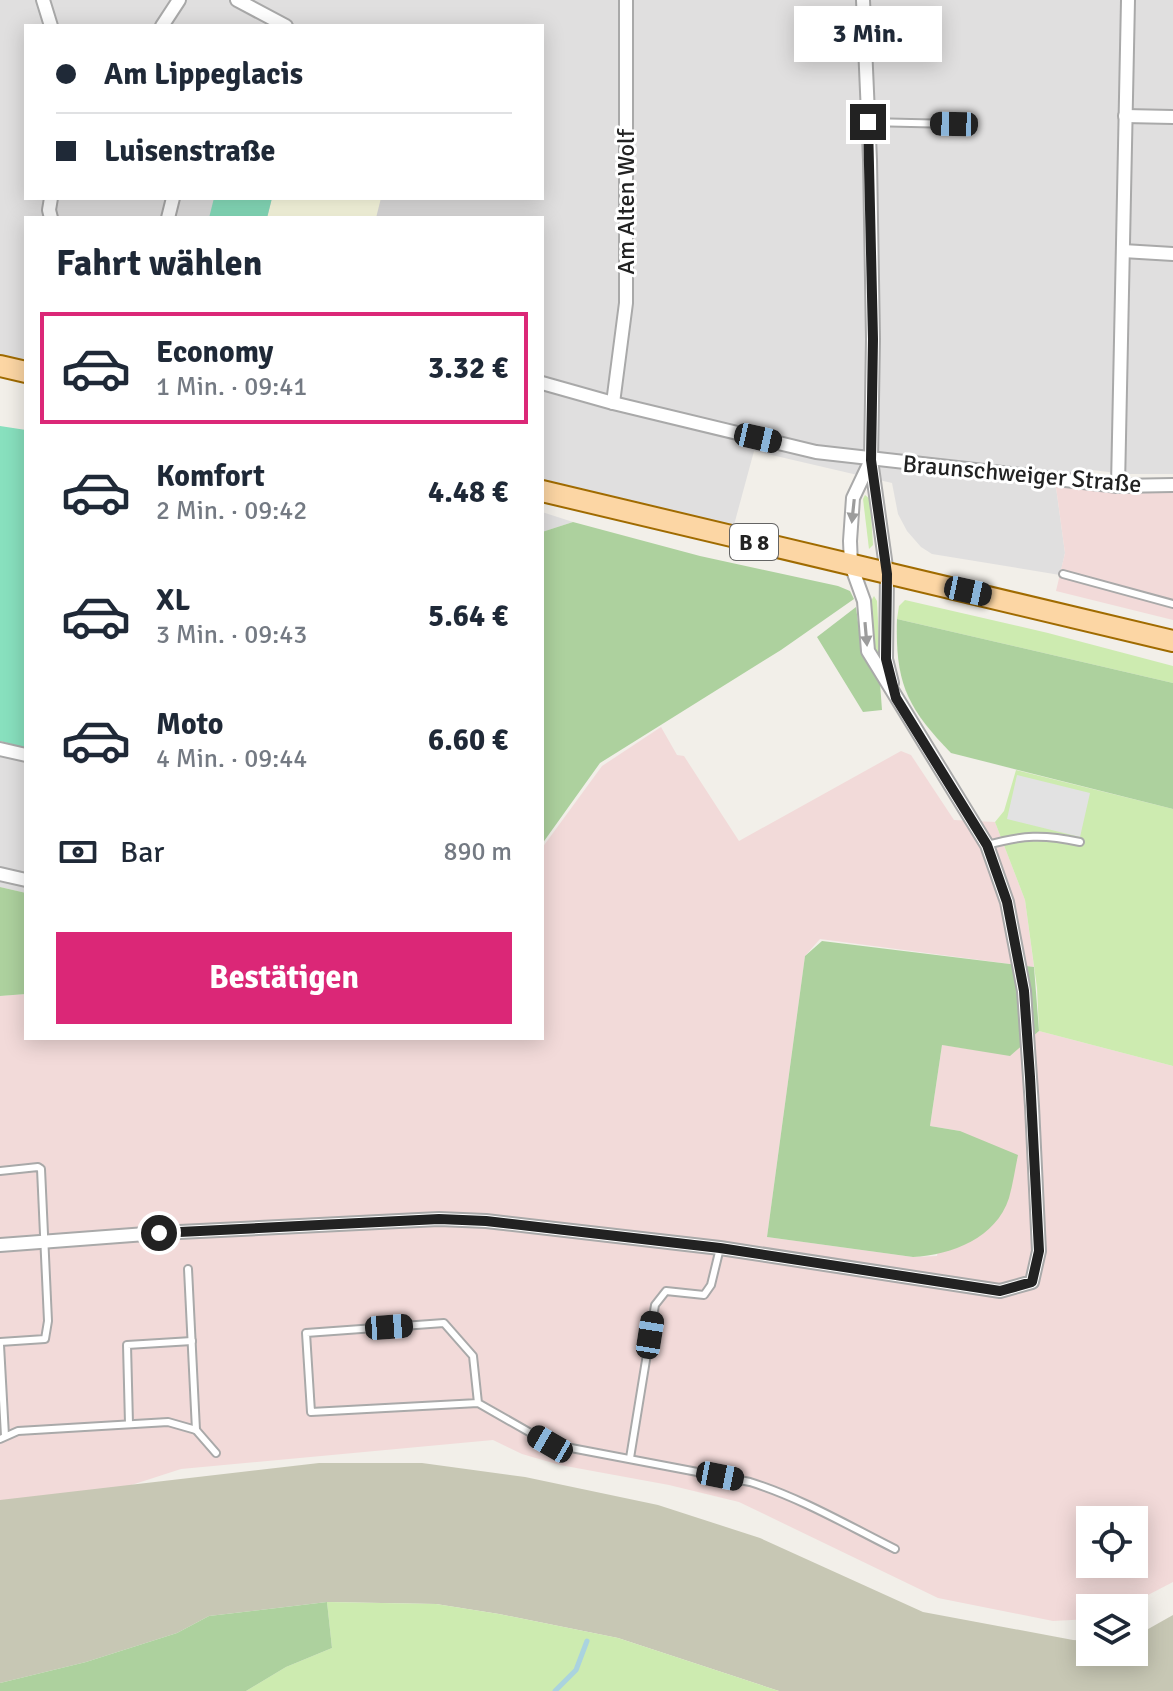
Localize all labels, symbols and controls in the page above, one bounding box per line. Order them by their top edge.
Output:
callout: 3 Min. [794,6,942,62]
text: 3 Min. [833,18,903,50]
text: Am Lippeglacis [104,56,303,93]
route end [850,104,886,140]
car [930,112,978,136]
street label: Am Alten Wolf [611,128,641,275]
text: Luisenstraße [104,133,276,170]
text: Fahrt wählen [56,241,262,286]
icon: car [60,332,132,404]
text: Economy [156,334,273,371]
text: 3.32 € [428,350,508,387]
text: 1 Min. · 09:41 [156,371,307,403]
car [732,421,784,455]
street label: Braunschweiger Straße [901,449,1143,499]
icon: car [60,456,132,528]
text: Komfort [156,458,265,495]
text: 4.48 € [428,474,508,511]
text: 2 Min. · 09:42 [156,495,307,527]
one-way arrow [846,498,859,523]
road number: B 8 [730,524,778,560]
car [942,574,994,608]
icon: car [60,580,132,652]
text: XL [156,582,190,619]
text: 5.64 € [428,598,508,635]
text: 3 Min. · 09:43 [156,619,307,651]
one-way arrow [860,622,873,647]
icon: car [60,704,132,776]
text: Moto [156,706,223,743]
text: 6.60 € [428,722,508,759]
text: 4 Min. · 09:44 [156,743,307,775]
icon: cash [56,830,100,874]
text: Bar [120,834,164,871]
text: 890 m [443,836,512,868]
button: Bestätigen [56,932,512,1024]
route start [141,1215,177,1251]
car [634,1309,666,1361]
car [364,1313,414,1341]
car [523,1422,577,1466]
car [694,1460,746,1492]
map controls [1076,1506,1148,1666]
button: locate [1076,1506,1148,1578]
button: layers [1076,1594,1148,1666]

